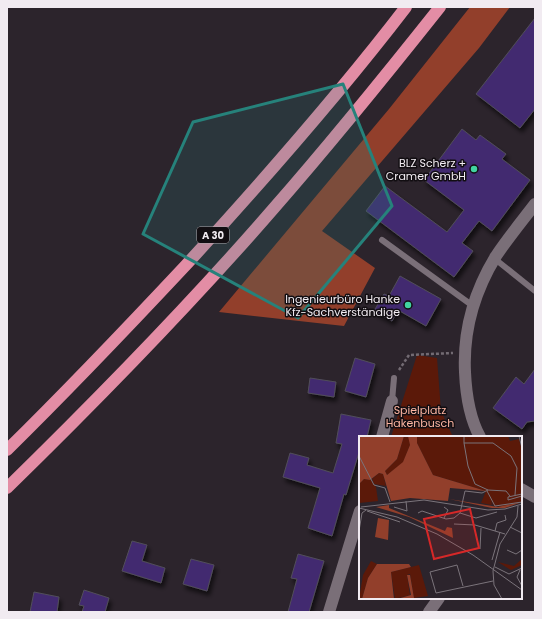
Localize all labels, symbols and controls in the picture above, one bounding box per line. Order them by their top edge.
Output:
place label: BLZ Scherz + Cramer GmbH [386,155,466,184]
marker: BLZ Scherz + Cramer GmbH [469,164,479,174]
road number: A 30 [197,227,229,243]
place label: Ingenieurbüro Hanke Kfz-Sachverständige [285,291,400,320]
marker: Ingenieurbüro Hanke Kfz-Sachverständige [403,300,413,310]
park label: Spielplatz Hakenbusch [386,402,454,431]
inset map [359,436,522,599]

